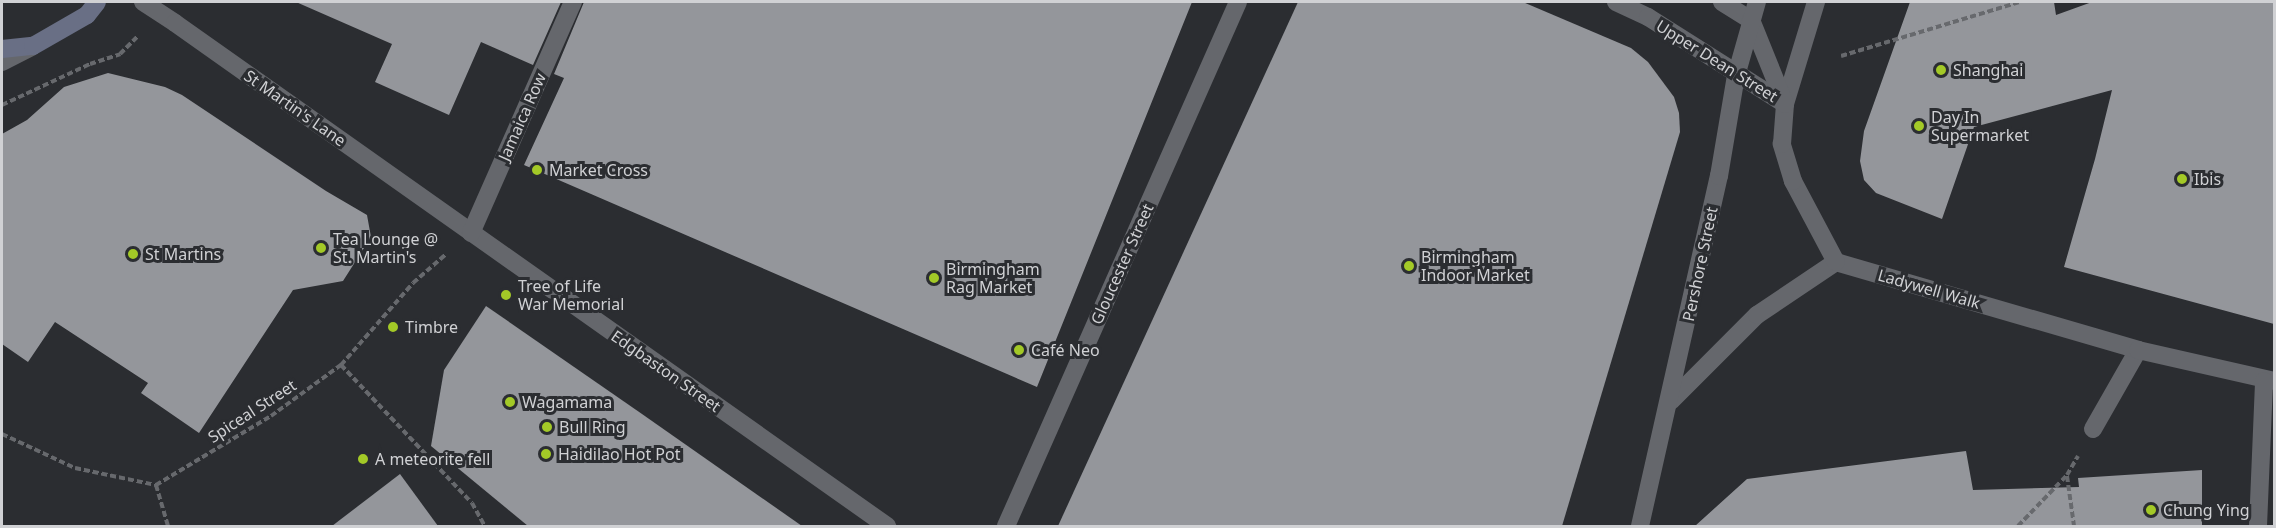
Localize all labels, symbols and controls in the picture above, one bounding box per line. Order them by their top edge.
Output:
street label: Upper Dean Street [1653,16,1781,106]
place label: Shanghai [1953,60,2023,80]
marker: Shanghai [1934,63,1948,77]
street label: St Martin's Lane [240,66,350,150]
street label: Jamaica Row [494,70,550,164]
place label: Day In Supermarket [1931,107,2029,145]
marker: Day In Supermarket [1912,119,1926,133]
place label: Market Cross [549,160,648,180]
marker: Market Cross [530,163,544,177]
place label: Ibis [2194,169,2221,189]
marker: Ibis [2175,172,2189,186]
street label: Gloucester Street [1087,201,1157,327]
street label: Pershore Street [1678,205,1722,323]
place label: Tea Lounge @ St. Martin's [333,229,438,267]
marker: Tea Lounge @ St. Martin's [314,241,328,255]
place label: St Martins [145,244,221,264]
marker: St Martins [126,247,140,261]
place label: Birmingham Indoor Market [1421,247,1530,285]
place label: Birmingham Rag Market [946,259,1040,297]
marker: Birmingham Indoor Market [1402,259,1416,273]
street label: Ladywell Walk [1876,265,1982,313]
marker: Birmingham Rag Market [927,271,941,285]
place label: Tree of Life War Memorial [518,276,624,314]
marker: Tree of Life War Memorial [499,288,513,302]
place label: Timbre [405,317,458,337]
marker: Timbre [386,320,400,334]
street label: Edgbaston Street [608,326,724,416]
place label: Café Neo [1031,340,1100,360]
marker: Café Neo [1012,343,1026,357]
street label: Spiceal Street [204,375,300,447]
place label: Wagamama [522,392,612,412]
marker: Wagamama [503,395,517,409]
place label: Bull Ring [559,417,626,437]
marker: Bull Ring [540,420,554,434]
place label: Haidilao Hot Pot [558,444,680,464]
marker: Haidilao Hot Pot [539,447,553,461]
place label: A meteorite fell [375,449,490,469]
marker: A meteorite fell [356,452,370,466]
place label: Chung Ying [2163,500,2250,520]
marker: Chung Ying [2144,503,2158,517]

